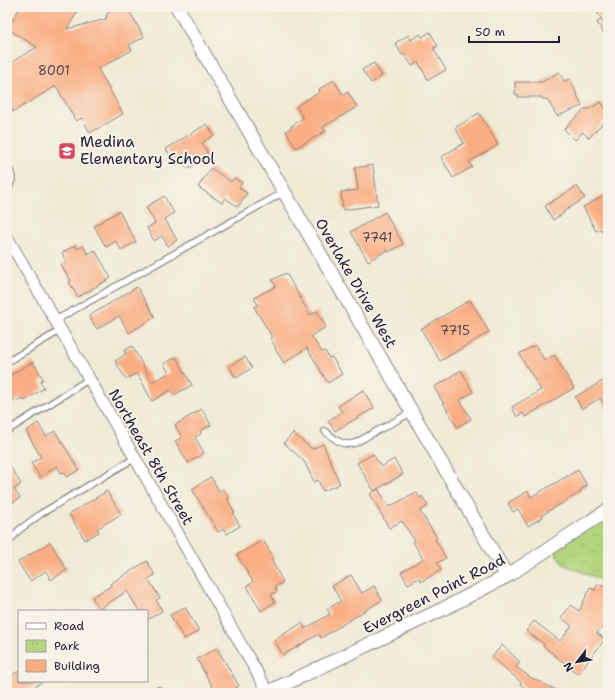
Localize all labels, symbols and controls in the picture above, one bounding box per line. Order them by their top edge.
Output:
scale bar [469,18,559,44]
text: 50 m [475,24,505,40]
house number: 8001 [38,62,70,79]
place label: Medina Elementary School [80,132,216,169]
school or university icon: Medina Elementary School [57,141,77,161]
street label: Overlake Drive West [311,214,401,352]
house number: 7741 [362,229,392,246]
house number: 7715 [440,322,470,339]
street label: Northeast 8th Street [104,385,198,529]
street label: Evergreen Point Road [360,549,509,639]
legend [18,610,148,682]
text: Road [54,618,85,634]
text: Park [54,638,80,654]
north arrow [557,642,597,682]
text: Building [54,658,100,674]
text: N [560,659,578,674]

